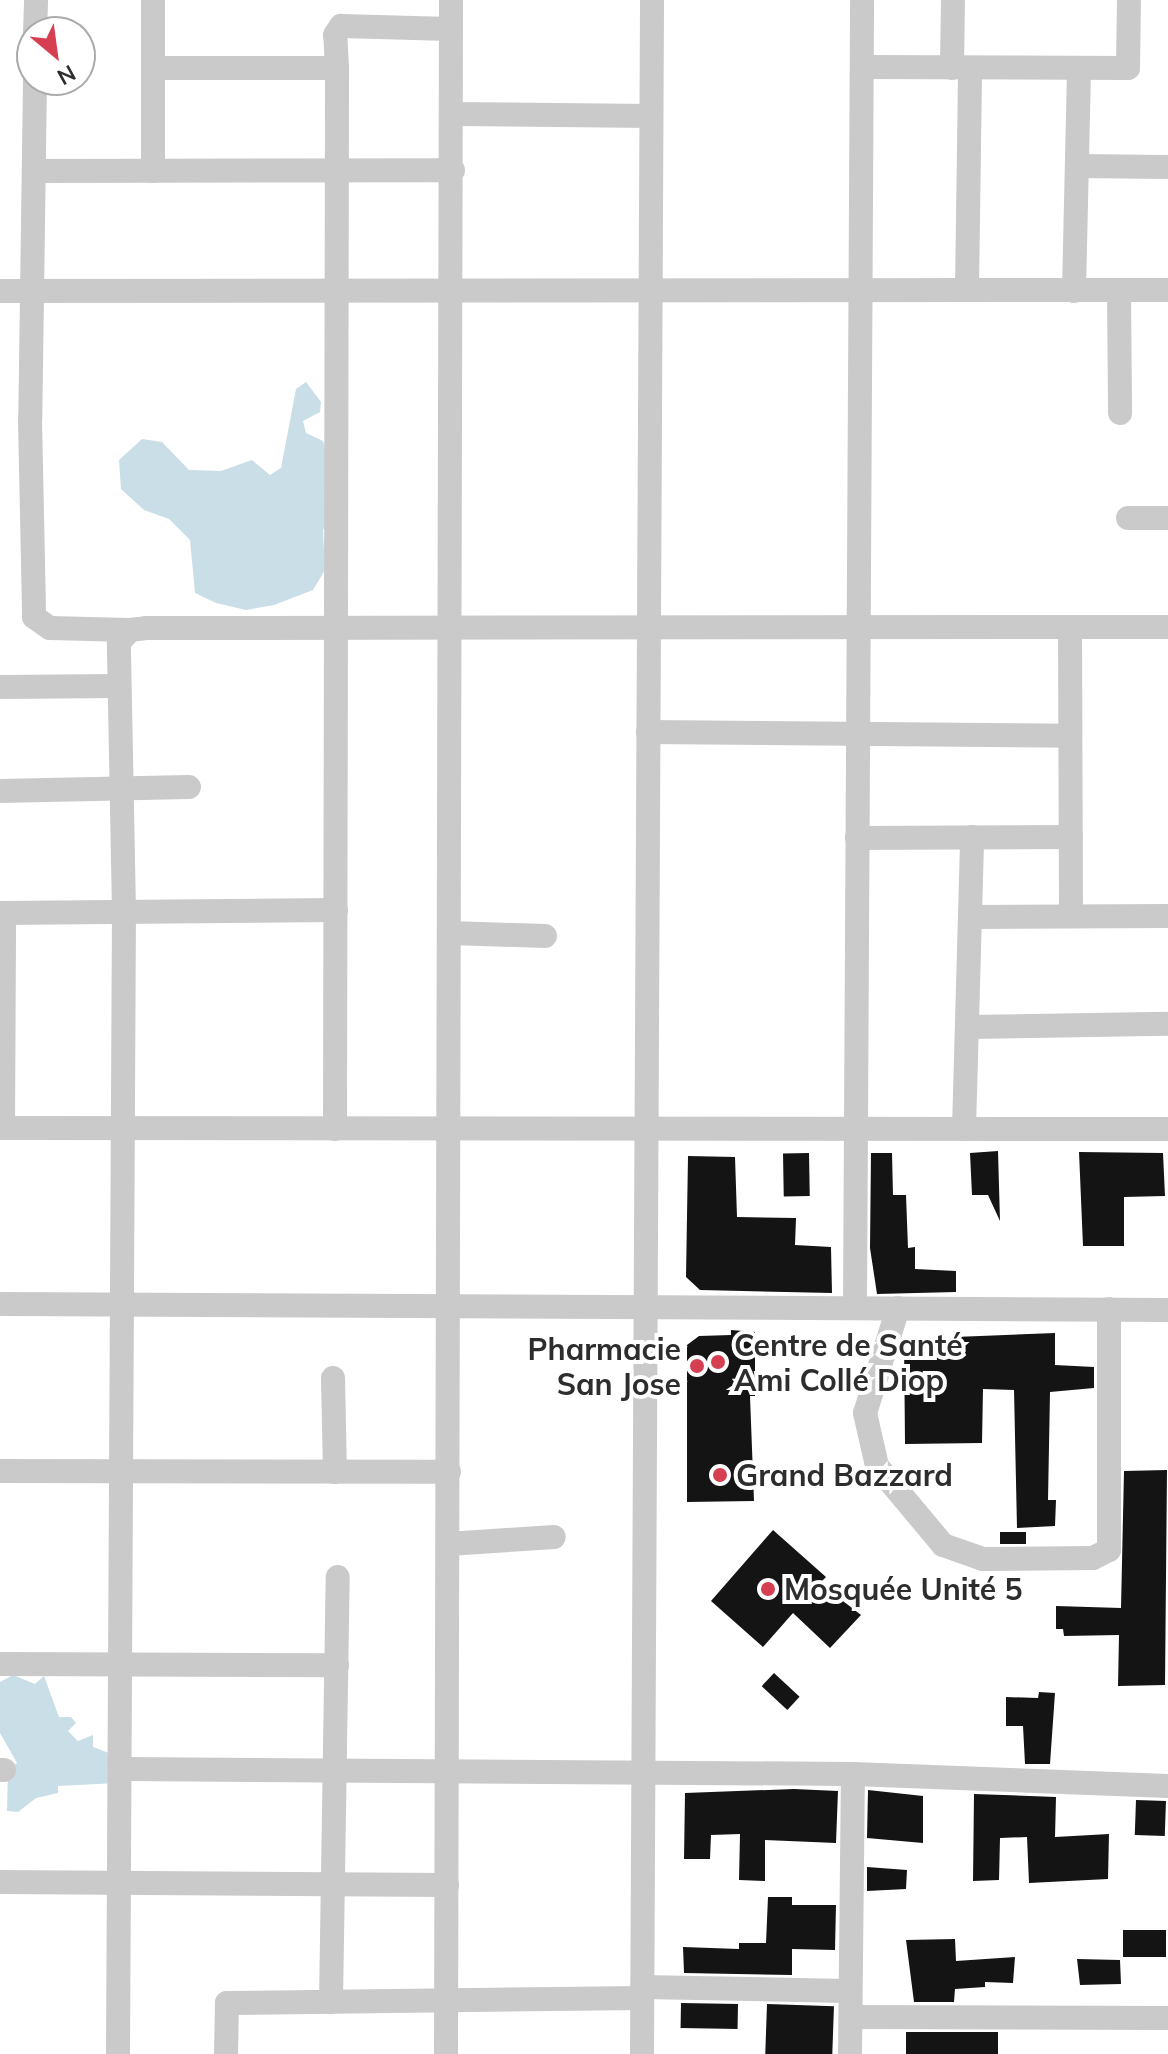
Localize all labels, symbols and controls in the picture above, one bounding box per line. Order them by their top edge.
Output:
north arrow [16,16,96,96]
text: N [53,59,81,92]
place label: Centre de Santé Ami Collé Diop [734,1327,963,1398]
place label: Pharmacie San Jose [528,1331,681,1402]
marker: Centre de Santé Ami Collé Diop [709,1353,727,1371]
marker: Pharmacie San Jose [688,1357,706,1375]
place label: Grand Bazzard [736,1457,953,1493]
marker: Grand Bazzard [711,1466,729,1484]
place label: Mosquée Unité 5 [784,1571,1022,1607]
marker: Mosquée Unité 5 [759,1580,777,1598]

